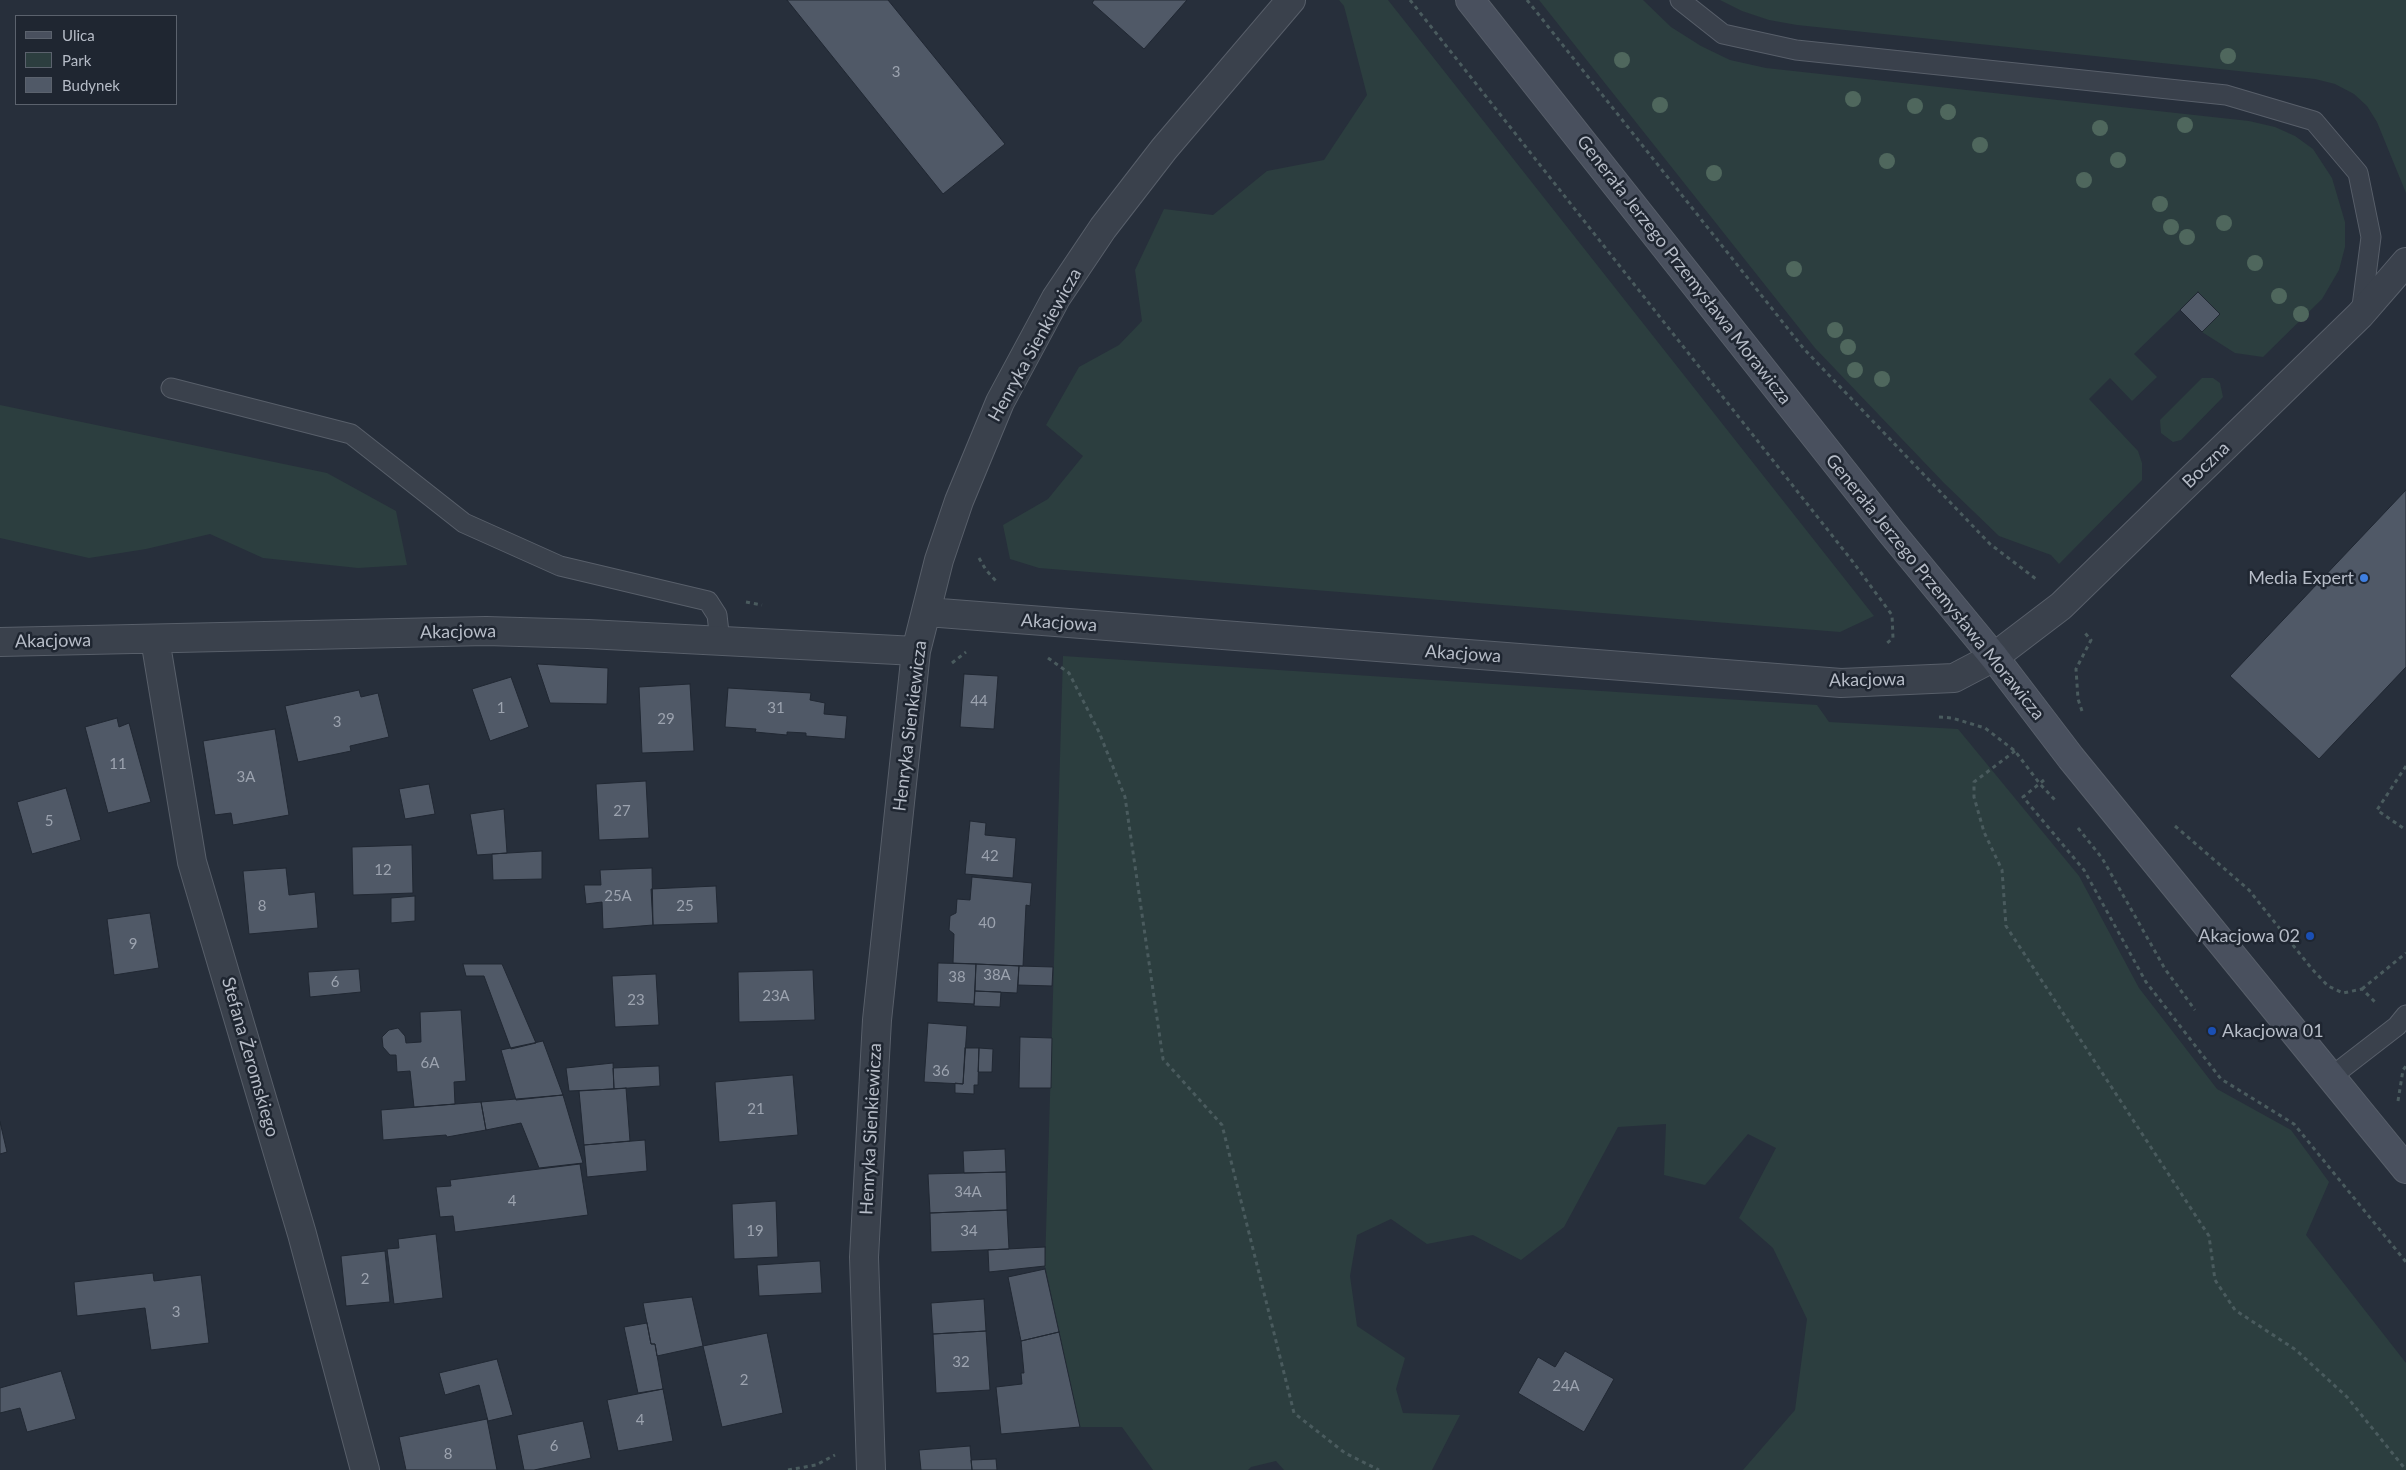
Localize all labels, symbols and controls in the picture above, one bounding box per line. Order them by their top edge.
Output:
legend [15,15,178,105]
text: Ulica [62,26,95,44]
text: Park [62,51,91,69]
house number: 3 [892,63,900,81]
text: Budynek [62,76,120,94]
street label: Generała Jerzego Przemysława Morawicza [1572,131,1796,409]
street label: Henryka Sienkiewicza [984,265,1086,425]
street label: Boczna [2178,437,2234,493]
street label: Generała Jerzego Przemysława Morawicza [1821,450,2049,724]
place label: Media Expert [2248,567,2354,589]
marker: Media Expert [2358,572,2370,584]
street label: Akacjowa [1020,610,1098,636]
street label: Akacjowa [420,621,496,643]
street label: Akacjowa [15,630,91,652]
street label: Henryka Sienkiewicza [889,639,931,813]
street label: Akacjowa [1424,641,1502,667]
street label: Akacjowa [1829,669,1905,691]
house number: 44 [970,692,988,710]
house number: 1 [497,699,505,717]
house number: 31 [767,699,785,717]
house number: 29 [657,710,675,728]
house number: 3 [333,713,341,731]
house number: 11 [109,755,127,773]
house number: 3A [237,768,255,786]
house number: 27 [613,802,631,820]
house number: 5 [45,812,53,830]
house number: 42 [981,847,999,865]
house number: 12 [374,861,392,879]
house number: 25A [604,887,632,905]
house number: 8 [258,897,266,915]
house number: 25 [676,897,694,915]
house number: 40 [978,914,996,932]
place label: Akacjowa 02 [2198,925,2300,947]
marker: Akacjowa 02 [2304,930,2316,942]
house number: 9 [129,935,137,953]
house number: 38A [983,966,1011,984]
house number: 38 [948,968,966,986]
house number: 6 [331,973,339,991]
street label: Stefana Żeromskiego [217,975,283,1139]
house number: 23A [762,987,790,1005]
house number: 23 [627,991,645,1009]
place label: Akacjowa 01 [2222,1020,2324,1042]
marker: Akacjowa 01 [2206,1025,2218,1037]
street label: Henryka Sienkiewicza [856,1042,886,1216]
house number: 6A [421,1054,439,1072]
house number: 36 [932,1062,950,1080]
house number: 21 [747,1100,765,1118]
house number: 34A [954,1183,982,1201]
house number: 4 [508,1192,516,1210]
house number: 19 [746,1222,764,1240]
house number: 34 [960,1222,978,1240]
house number: 2 [361,1270,369,1288]
house number: 3 [172,1303,180,1321]
house number: 32 [952,1353,970,1371]
house number: 2 [740,1371,748,1389]
house number: 24A [1552,1377,1580,1395]
house number: 4 [636,1411,644,1429]
house number: 6 [550,1437,558,1455]
house number: 8 [444,1445,452,1463]

